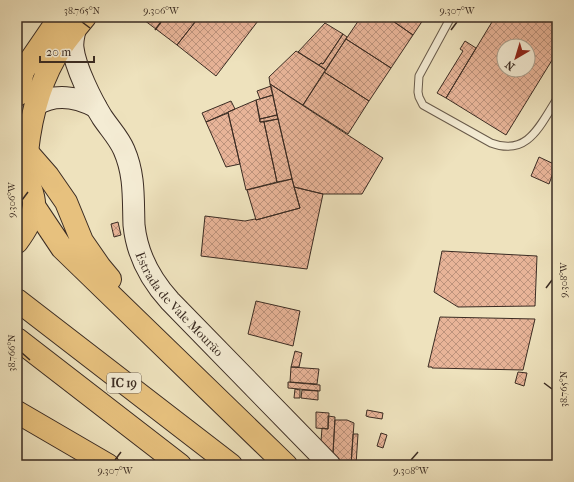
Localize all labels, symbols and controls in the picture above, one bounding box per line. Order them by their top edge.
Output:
text: 38.765°N [64,5,101,17]
text: 9.306°W [143,5,180,17]
text: 9.307°W [439,5,476,17]
scale bar [40,38,94,64]
north arrow [496,38,536,78]
text: 20 m [46,45,71,59]
text: N [502,57,517,73]
text: 9.306°W [6,181,18,218]
street label: Estrada de Vale Mourão [132,250,227,360]
text: 9.308°W [558,261,570,298]
text: 38.766°N [6,334,18,372]
text: 38.765°N [558,370,570,407]
road number: IC 19 [107,373,141,393]
text: 9.307°W [97,465,134,477]
text: 9.308°W [393,465,430,477]

